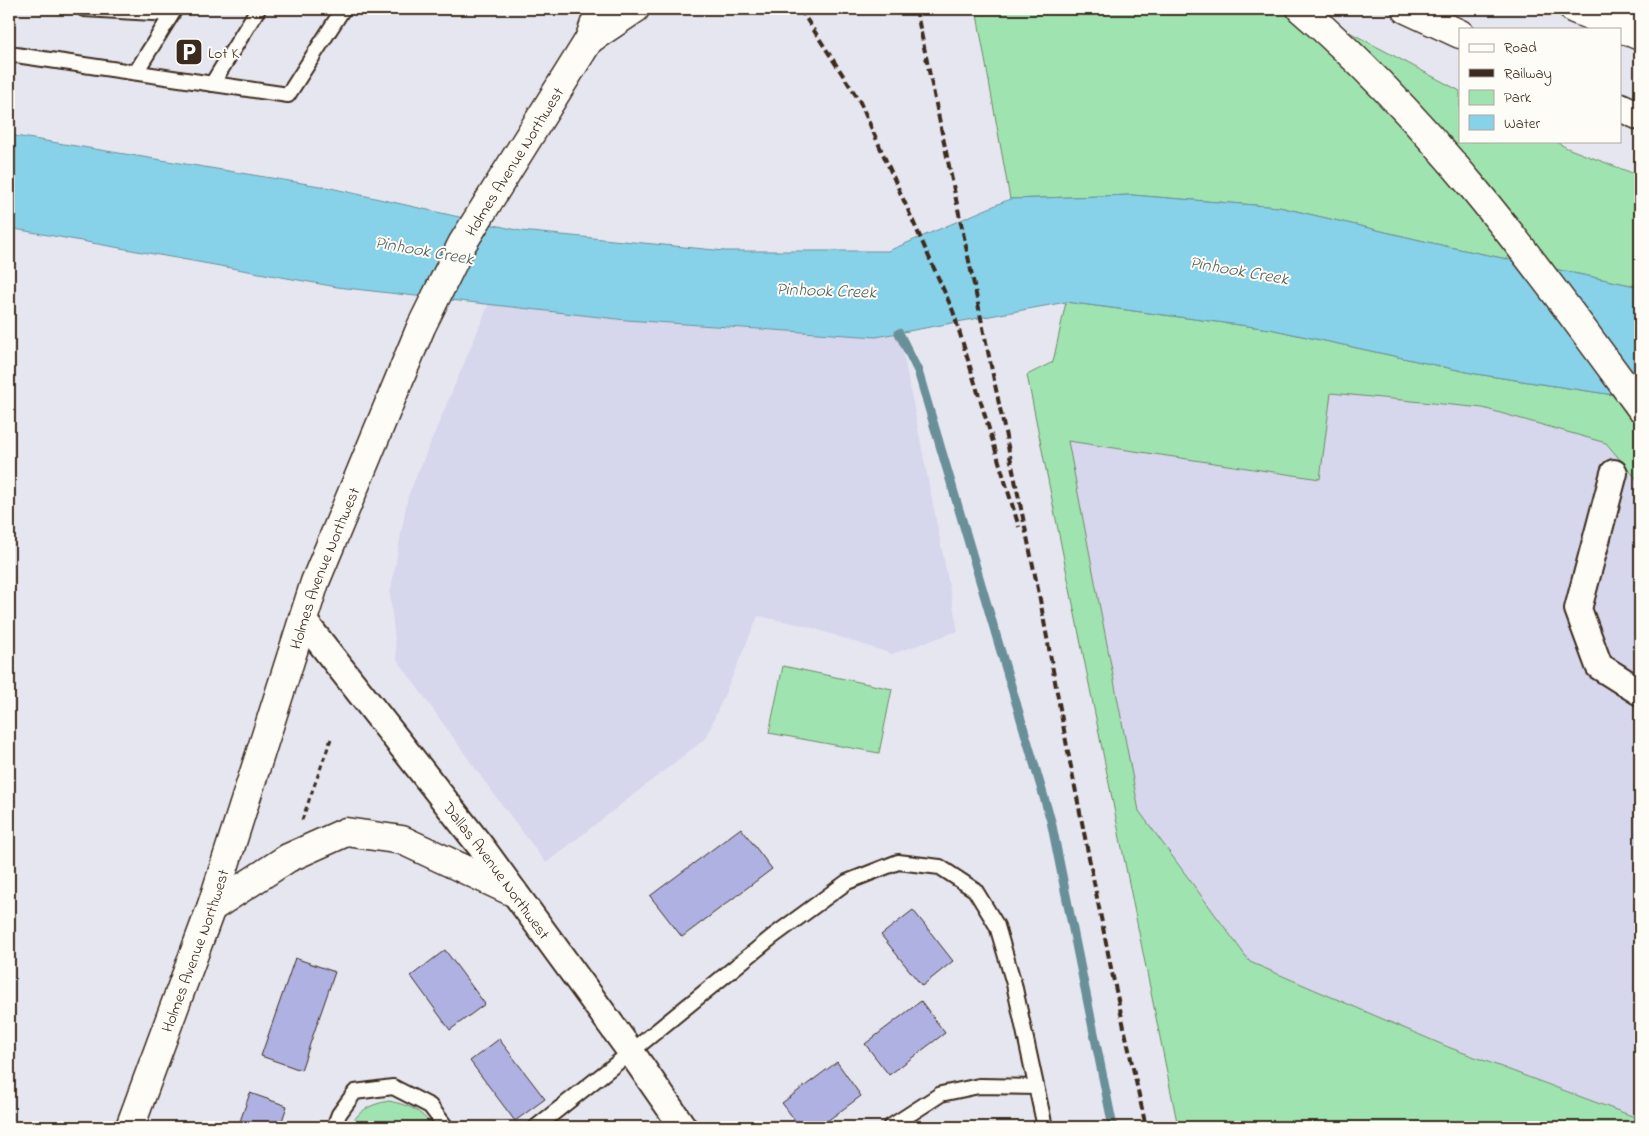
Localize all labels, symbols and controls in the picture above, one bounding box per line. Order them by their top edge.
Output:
legend [1459,28,1622,142]
parking icon: Lot K [174,37,204,67]
text: Road [1504,37,1537,59]
place label: Lot K [208,42,240,66]
text: Railway [1504,63,1552,86]
street label: Holmes Avenue Northwest [460,82,571,241]
text: Park [1504,87,1532,109]
text: Water [1504,113,1540,135]
water label: Pinhook Creek [372,230,476,274]
water label: Pinhook Creek [1187,250,1291,294]
water label: Pinhook Creek [775,277,877,307]
street label: Holmes Avenue Northwest [284,483,367,653]
street label: Dallas Avenue Northwest [435,796,555,946]
street label: Holmes Avenue Northwest [156,866,237,1036]

